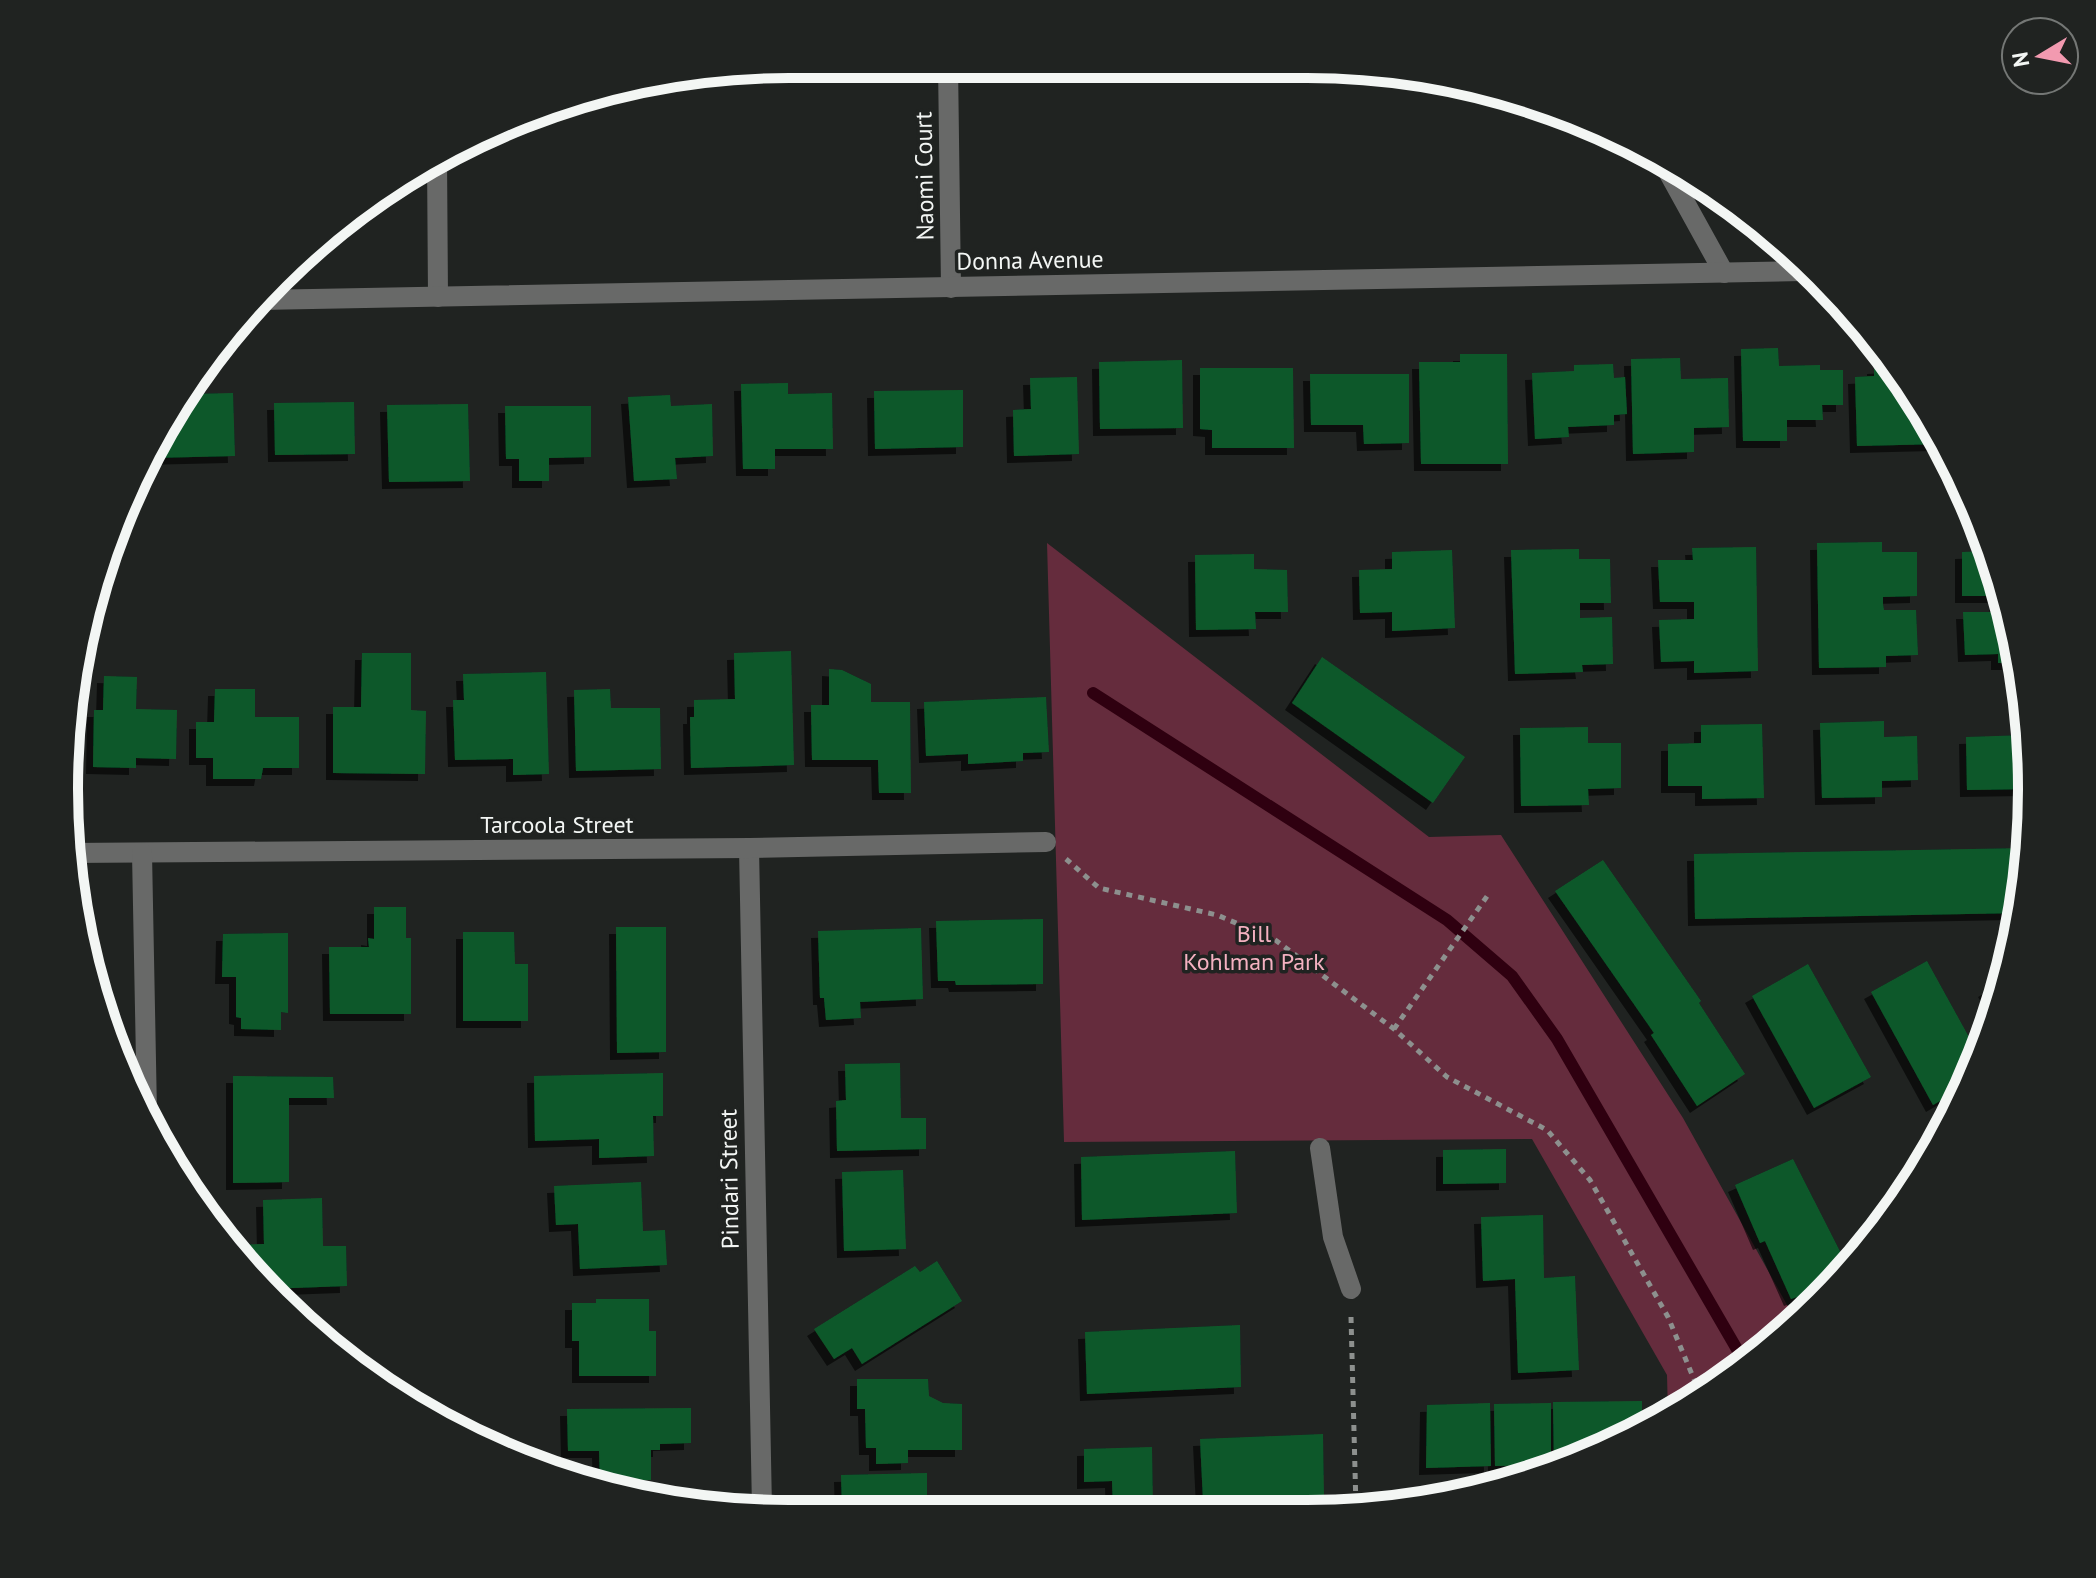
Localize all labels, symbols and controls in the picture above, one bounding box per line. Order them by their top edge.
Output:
north arrow [2000,16,2080,96]
text: N [2005,50,2035,69]
street label: Naomi Court [907,111,941,241]
street label: Donna Avenue [956,243,1104,277]
street label: Tarcoola Street [480,809,634,840]
park label: Bill Kohlman Park [1183,918,1325,977]
street label: Pindari Street [712,1109,746,1249]

